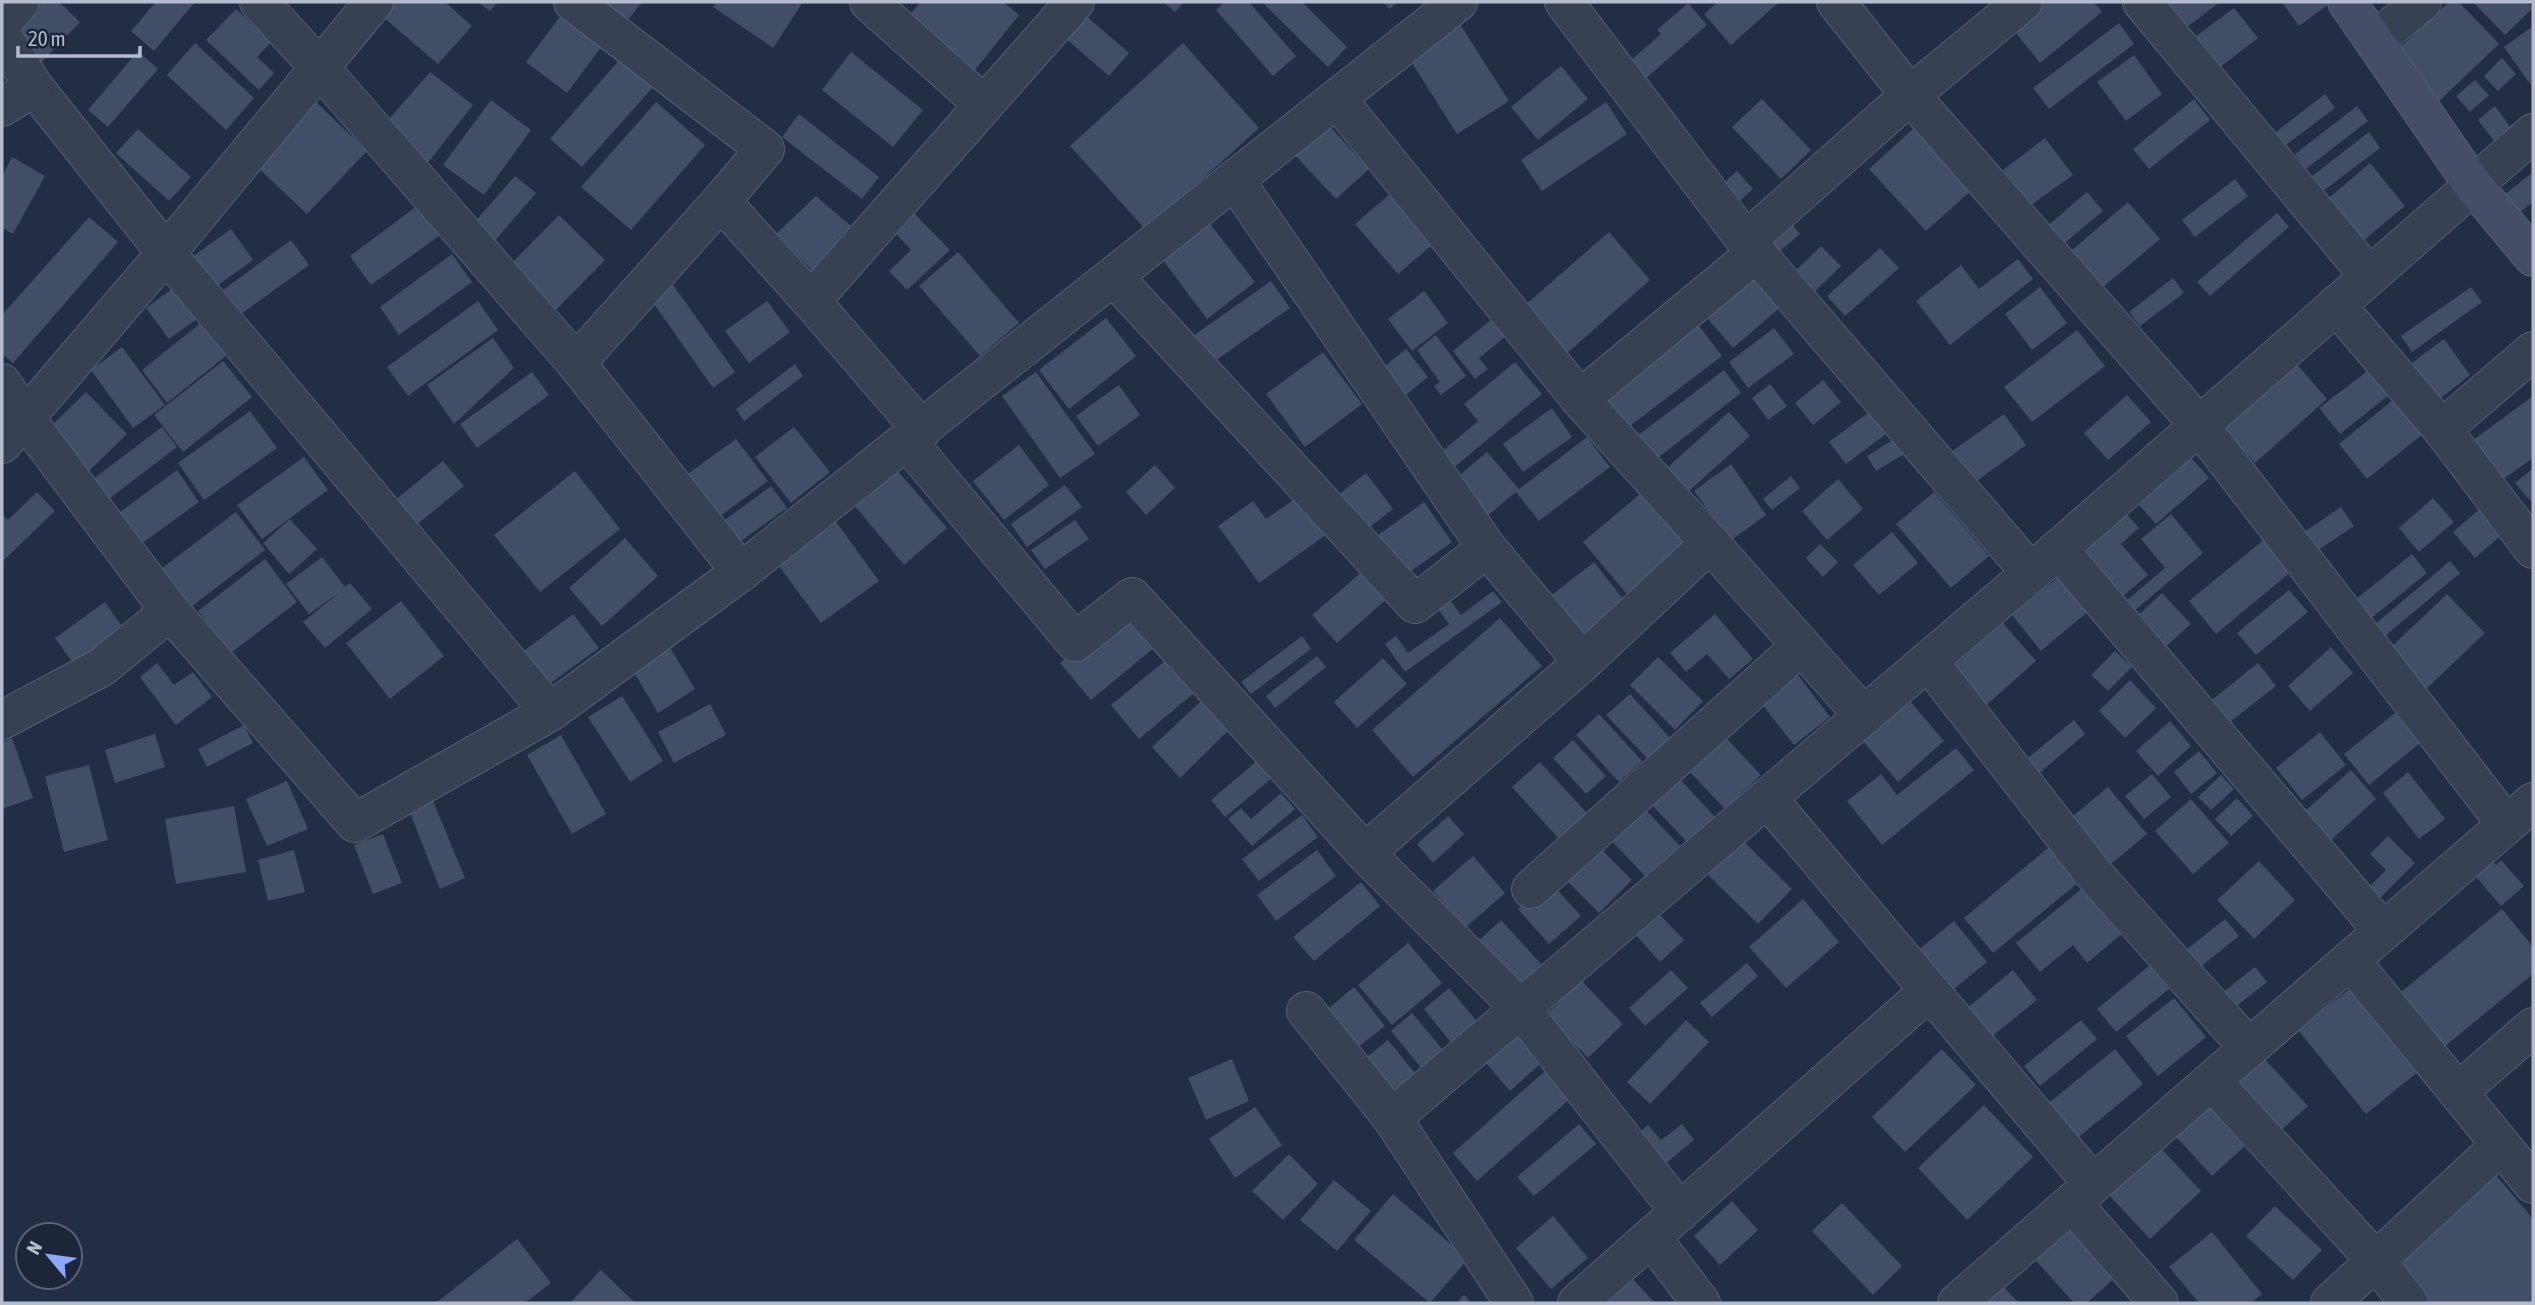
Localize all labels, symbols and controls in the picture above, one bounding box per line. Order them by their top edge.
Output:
scale bar [18,14,140,58]
text: 20 m [28,26,66,50]
north arrow [14,1221,84,1291]
text: N [22,1238,46,1258]

